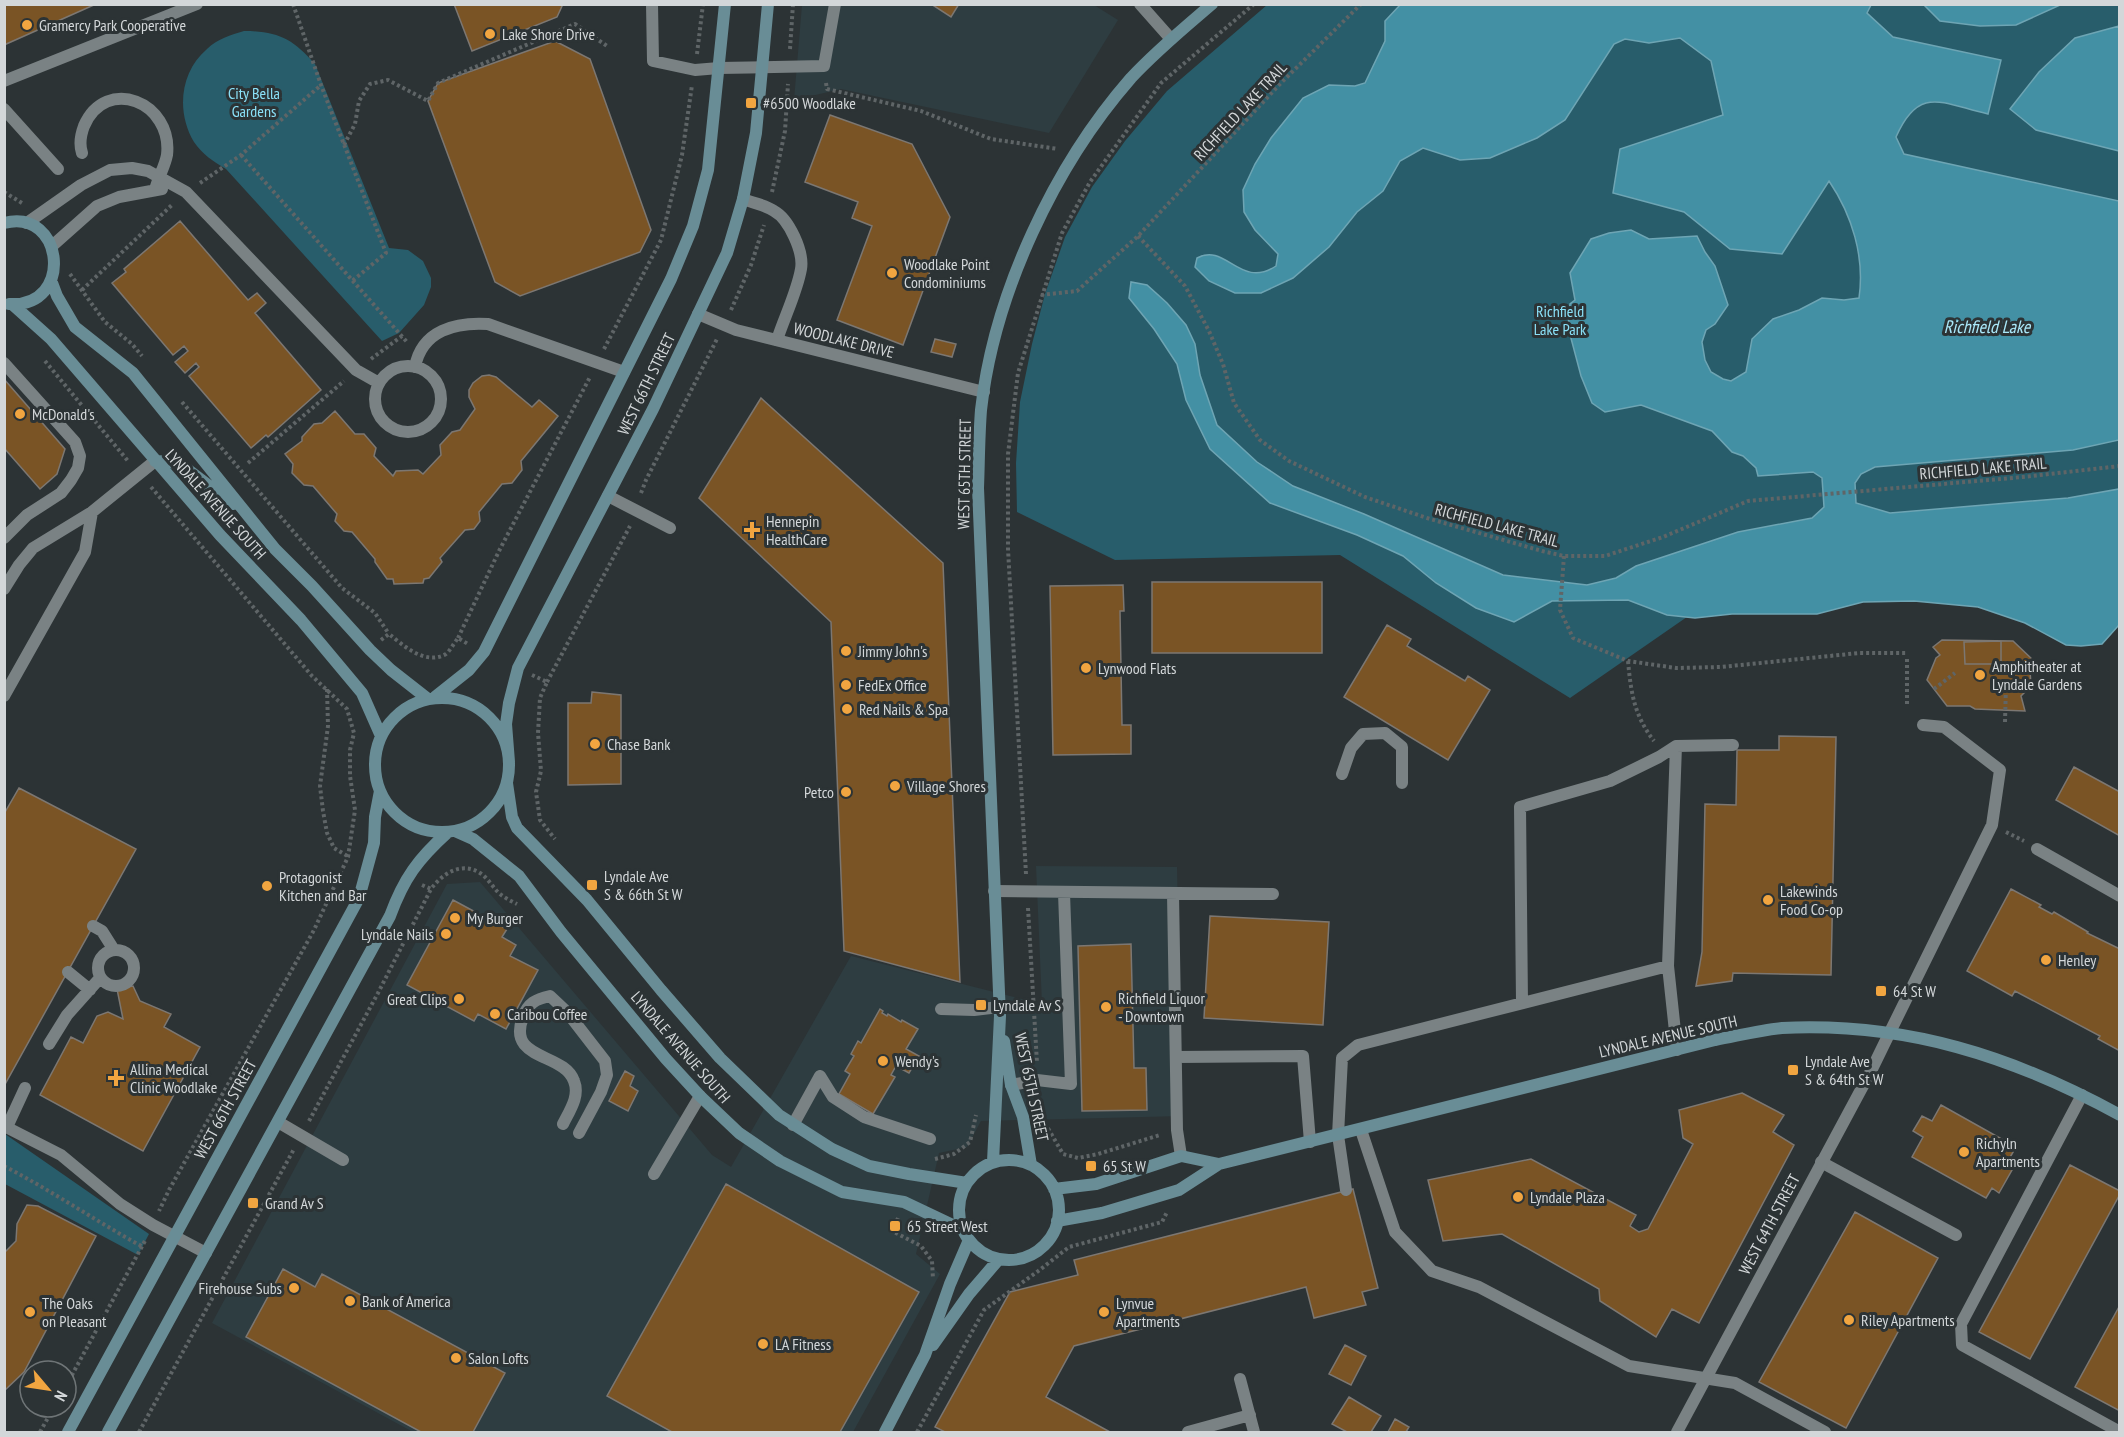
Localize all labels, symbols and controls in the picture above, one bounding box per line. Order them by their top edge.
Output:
place label: Gramercy Park Cooperative [39,15,186,35]
marker: Gramercy Park Cooperative [20,18,34,32]
place label: Lake Shore Drive [502,24,595,44]
marker: Lake Shore Drive [483,27,497,41]
street label: RICHFIELD LAKE TRAIL [1189,57,1291,164]
park label: City Bella Gardens [228,83,280,121]
place label: #6500 Woodlake [763,93,856,113]
marker: #6500 Woodlake [744,96,758,110]
place label: Woodlake Point Condominiums [904,254,990,292]
marker: Woodlake Point Condominiums [885,266,899,280]
park label: Richfield Lake Park [1534,301,1587,339]
water label: Richfield Lake [1944,315,2032,338]
street label: WOODLAKE DRIVE [792,318,897,362]
street label: WEST 66TH STREET [613,330,679,438]
place label: McDonald's [32,404,95,424]
marker: McDonald's [13,407,27,421]
street label: WEST 65TH STREET [953,419,975,529]
street label: LYNDALE AVENUE SOUTH [161,445,271,563]
street label: RICHFIELD LAKE TRAIL [1919,452,2048,484]
street label: RICHFIELD LAKE TRAIL [1433,499,1561,551]
place label: Hennepin HealthCare [766,511,827,549]
marker: Hennepin HealthCare [743,521,761,539]
place label: Jimmy John's [857,641,927,661]
marker: Jimmy John's [839,644,853,658]
place label: Amphitheater at Lyndale Gardens [1992,656,2082,694]
place label: Lynwood Flats [1098,658,1176,678]
marker: Lynwood Flats [1079,661,1093,675]
marker: Amphitheater at Lyndale Gardens [1973,668,1987,682]
place label: FedEx Office [858,675,927,695]
marker: FedEx Office [839,678,853,692]
place label: Red Nails & Spa [859,699,948,719]
marker: Red Nails & Spa [840,702,854,716]
place label: Chase Bank [607,734,671,754]
marker: Chase Bank [588,737,602,751]
place label: Village Shores [906,776,986,796]
marker: Village Shores [888,779,902,793]
place label: Petco [804,782,834,802]
marker: Petco [839,785,853,799]
place label: Lyndale Ave S & 66th St W [604,866,683,904]
place label: Protagonist Kitchen and Bar [279,867,367,905]
marker: Lyndale Ave S & 66th St W [585,878,599,892]
marker: Protagonist Kitchen and Bar [260,879,274,893]
place label: Lakewinds Food Co-op [1780,881,1843,919]
marker: Lakewinds Food Co-op [1761,893,1775,907]
place label: My Burger [467,908,524,928]
marker: My Burger [448,911,462,925]
place label: Lyndale Nails [361,924,434,944]
marker: Lyndale Nails [439,927,453,941]
place label: Henley [2058,950,2096,970]
marker: Henley [2039,953,2053,967]
place label: 64 St W [1893,981,1936,1001]
marker: 64 St W [1874,984,1888,998]
street label: LYNDALE AVENUE SOUTH [627,987,735,1107]
place label: Richfield Liquor - Downtown [1118,988,1205,1026]
place label: Great Clips [387,989,447,1009]
marker: Great Clips [452,992,466,1006]
place label: Lyndale Av S [993,995,1061,1015]
marker: Lyndale Av S [974,998,988,1012]
marker: Richfield Liquor - Downtown [1099,1000,1113,1014]
place label: Caribou Coffee [507,1004,587,1024]
marker: Caribou Coffee [488,1007,502,1021]
street label: LYNDALE AVENUE SOUTH [1597,1010,1739,1062]
street label: WEST 65TH STREET [1011,1031,1053,1143]
place label: Wendy's [895,1051,939,1071]
place label: Lyndale Ave S & 64th St W [1805,1051,1884,1089]
marker: Wendy's [876,1054,890,1068]
street label: WEST 66TH STREET [189,1056,261,1162]
place label: Allina Medical Clinic Woodlake [130,1059,217,1097]
marker: Lyndale Ave S & 64th St W [1786,1063,1800,1077]
marker: Allina Medical Clinic Woodlake [107,1069,125,1087]
place label: Richyln Apartments [1976,1133,2040,1171]
marker: Richyln Apartments [1957,1145,1971,1159]
place label: 65 St W [1103,1156,1146,1176]
marker: 65 St W [1084,1159,1098,1173]
street label: WEST 64TH STREET [1734,1170,1804,1278]
place label: Lyndale Plaza [1530,1187,1605,1207]
marker: Lyndale Plaza [1511,1190,1525,1204]
place label: Grand Av S [265,1193,324,1213]
marker: Grand Av S [246,1196,260,1210]
place label: 65 Street West [907,1216,988,1236]
marker: 65 Street West [888,1219,902,1233]
place label: Firehouse Subs [198,1278,282,1298]
marker: Firehouse Subs [287,1281,301,1295]
place label: Bank of America [362,1291,451,1311]
place label: The Oaks on Pleasant [42,1293,107,1331]
place label: Lynvue Apartments [1116,1293,1180,1331]
marker: Bank of America [343,1294,357,1308]
marker: The Oaks on Pleasant [23,1305,37,1319]
marker: Lynvue Apartments [1097,1305,1111,1319]
place label: Riley Apartments [1861,1310,1955,1330]
marker: Riley Apartments [1842,1313,1856,1327]
place label: LA Fitness [775,1334,831,1354]
marker: LA Fitness [756,1337,770,1351]
place label: Salon Lofts [468,1348,529,1368]
marker: Salon Lofts [449,1351,463,1365]
north arrow [18,1359,78,1419]
text: N [50,1388,72,1405]

